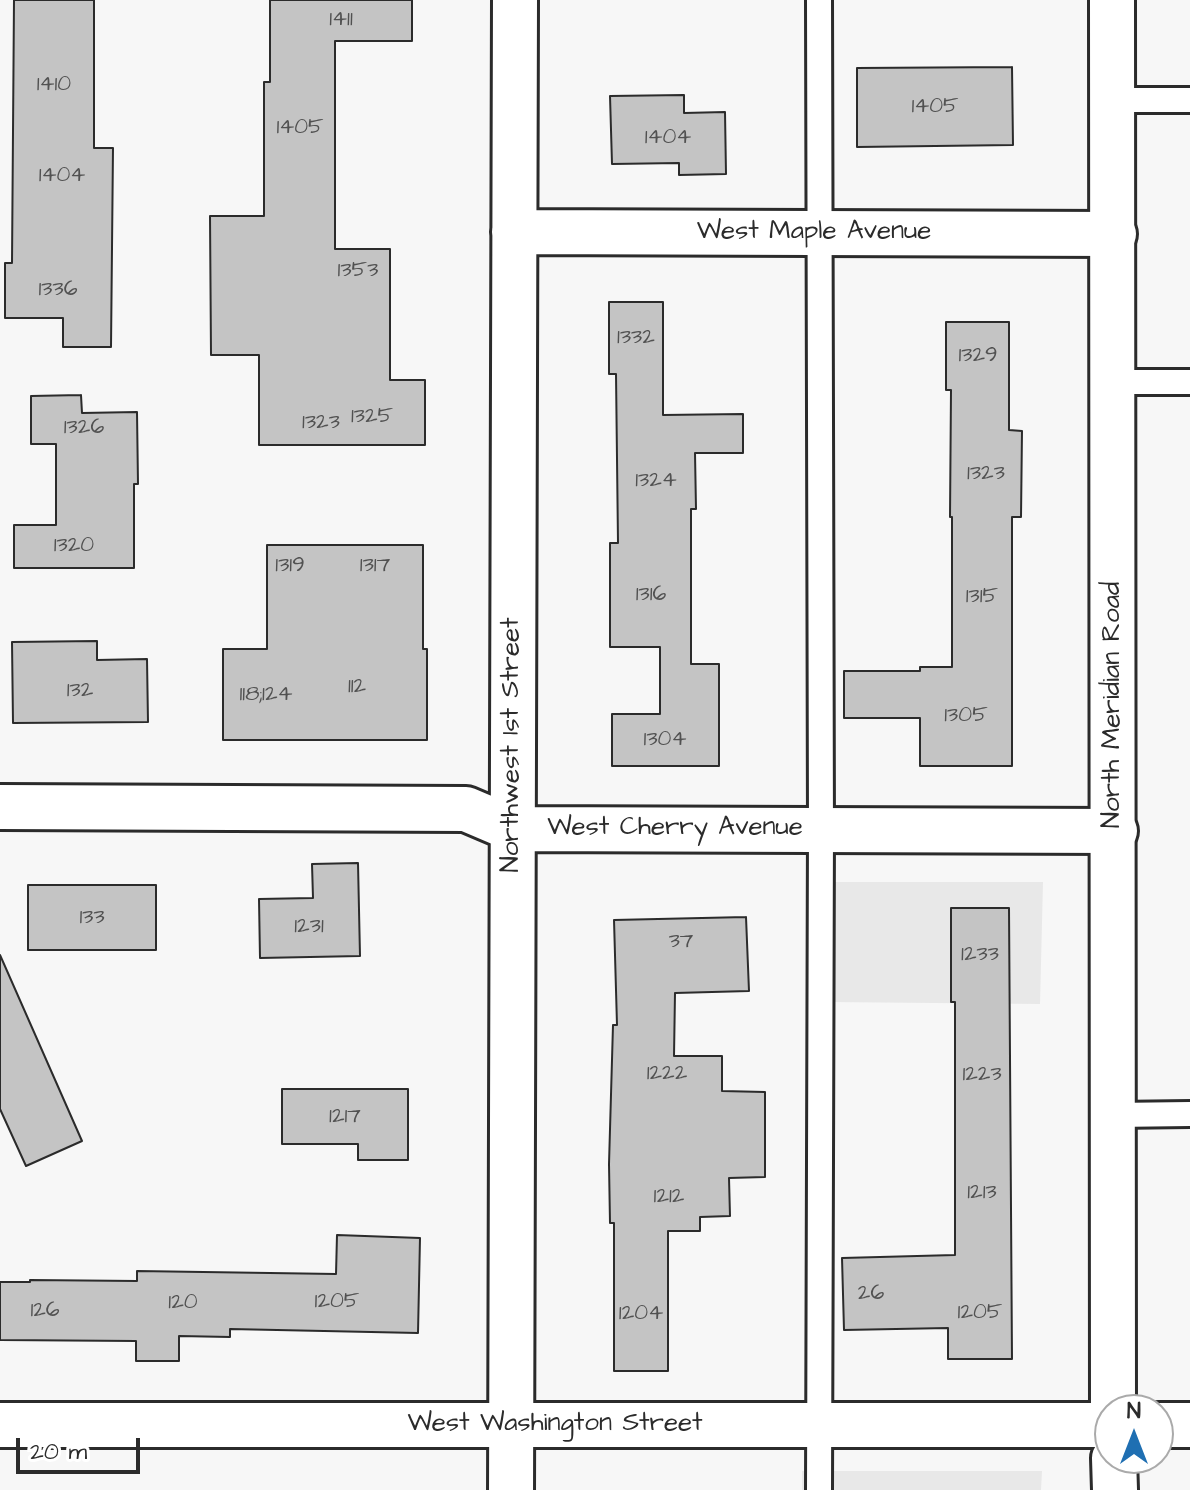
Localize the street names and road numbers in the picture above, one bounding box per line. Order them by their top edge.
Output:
street label: West Maple Avenue [697,217,931,249]
street label: North Meridian Road [1098,582,1130,828]
street label: Northwest 1st Street [497,617,529,873]
street label: West Cherry Avenue [547,813,803,845]
street label: West Washington Street [407,1409,703,1441]

